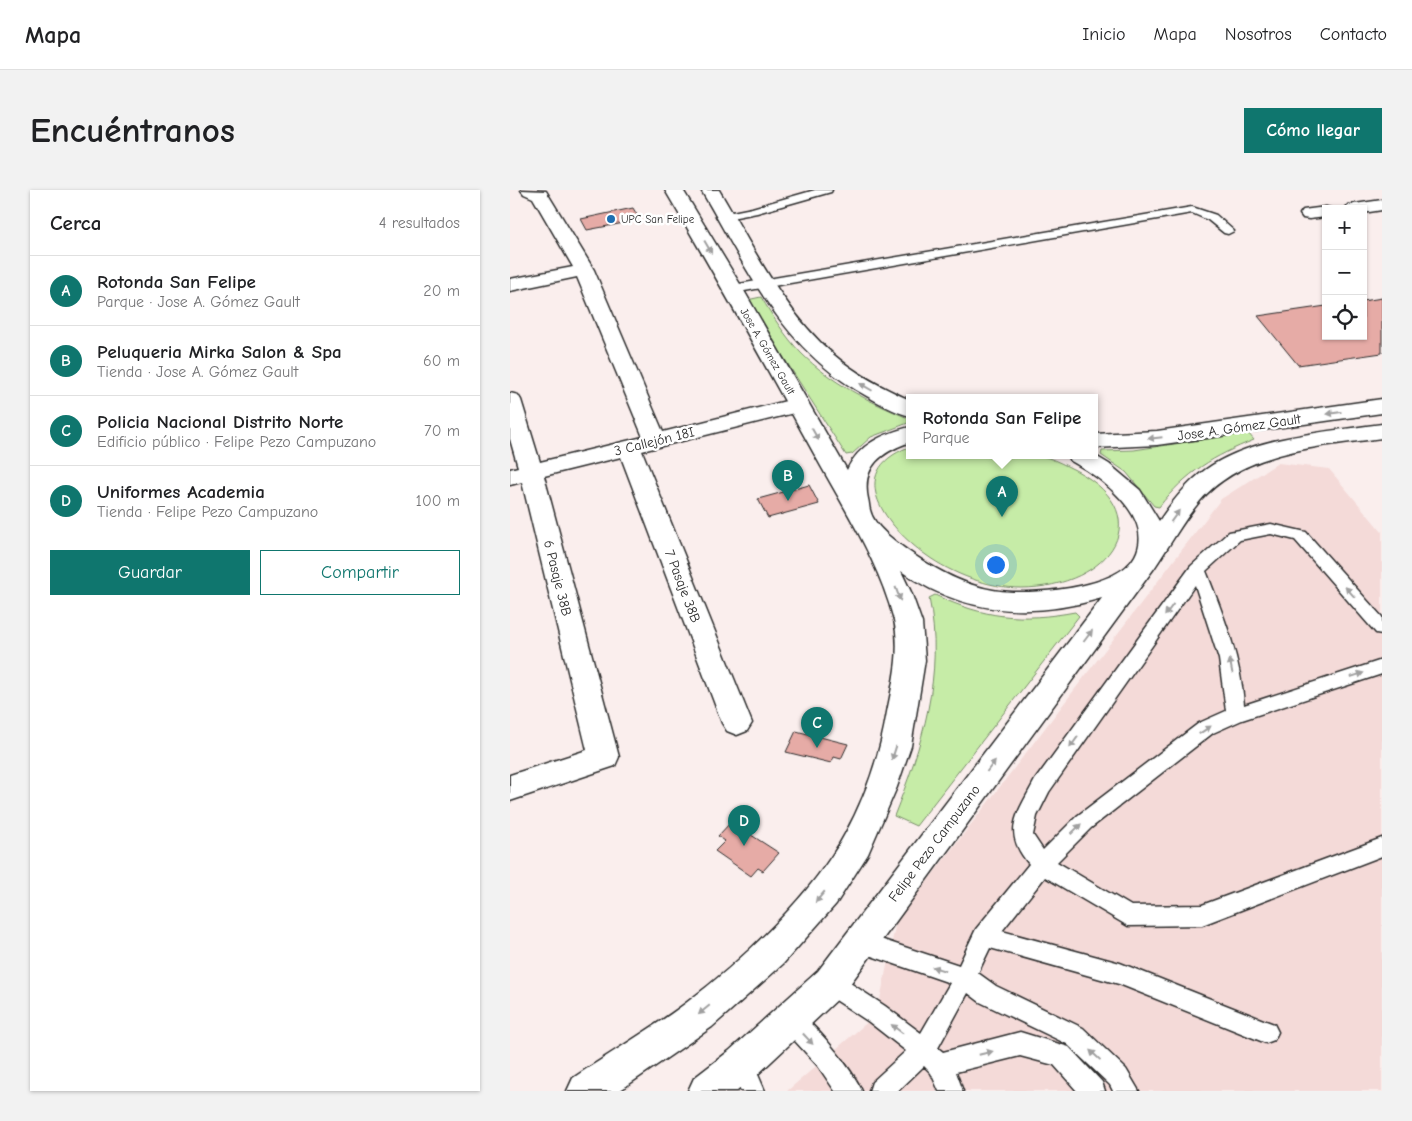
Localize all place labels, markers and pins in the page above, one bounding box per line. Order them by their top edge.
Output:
marker: UPC San Felipe [605,213,617,225]
place label: UPC San Felipe [621,213,695,226]
pin: B [772,460,804,501]
pin: A [986,476,1018,517]
pin: C [801,707,833,748]
pin: D [728,805,760,846]

